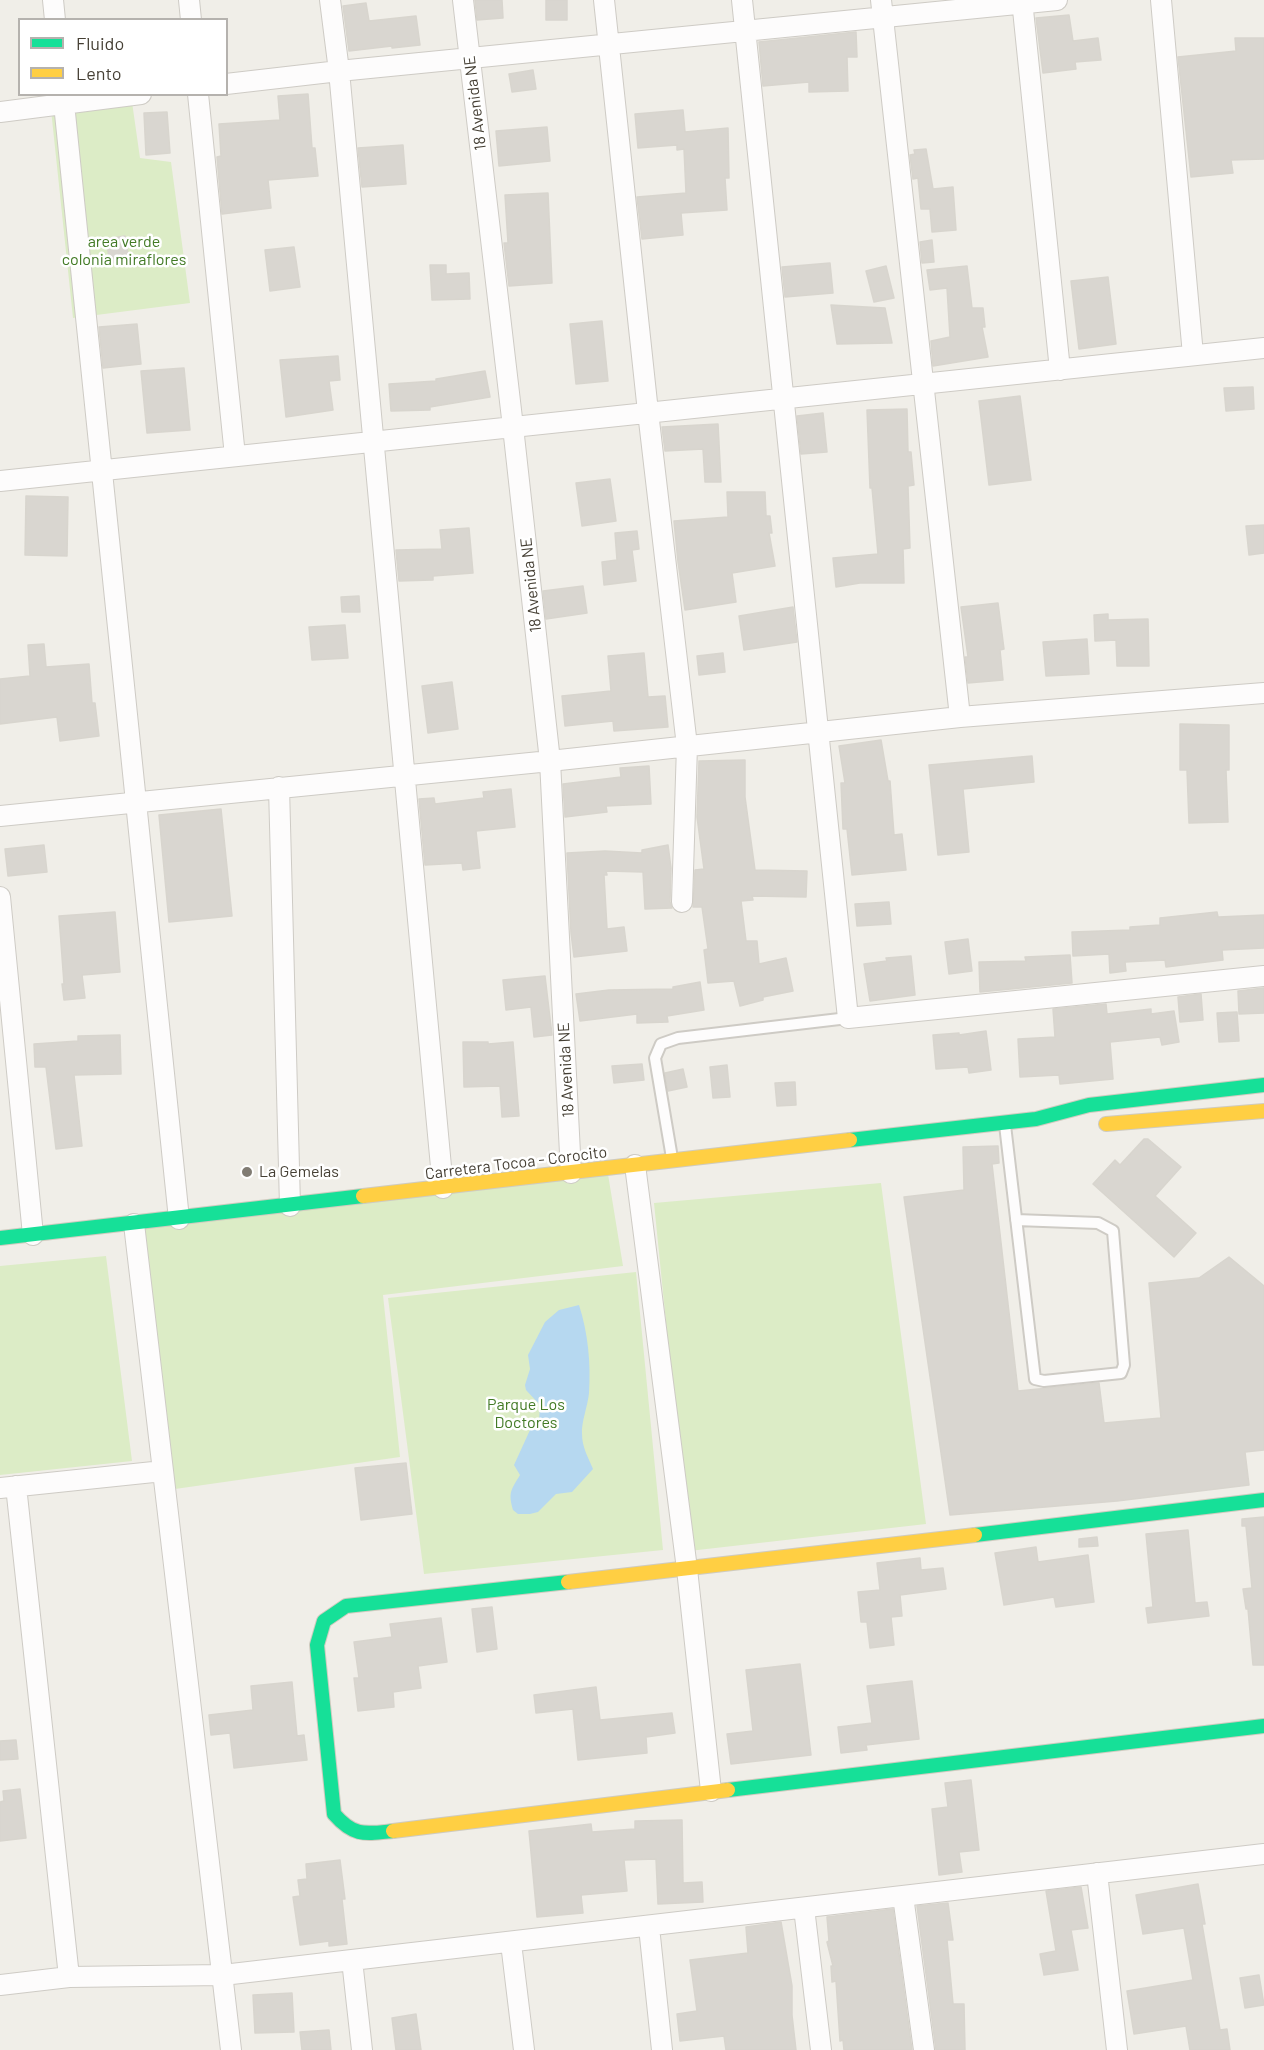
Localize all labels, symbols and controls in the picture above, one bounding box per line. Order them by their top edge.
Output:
legend [18,18,228,96]
text: Fluido [76,32,124,54]
street label: 18 Avenida NE [460,55,490,151]
text: Lento [76,62,122,84]
park label: area verde colonia miraflores [62,232,186,270]
street label: 18 Avenida NE [516,537,546,633]
street label: 18 Avenida NE [554,1022,578,1118]
street label: Carretera Tocoa - Corocito [424,1142,608,1184]
place label: La Gemelas [259,1162,339,1182]
marker: La Gemelas [240,1165,254,1179]
park label: Parque Los Doctores [487,1395,565,1433]

